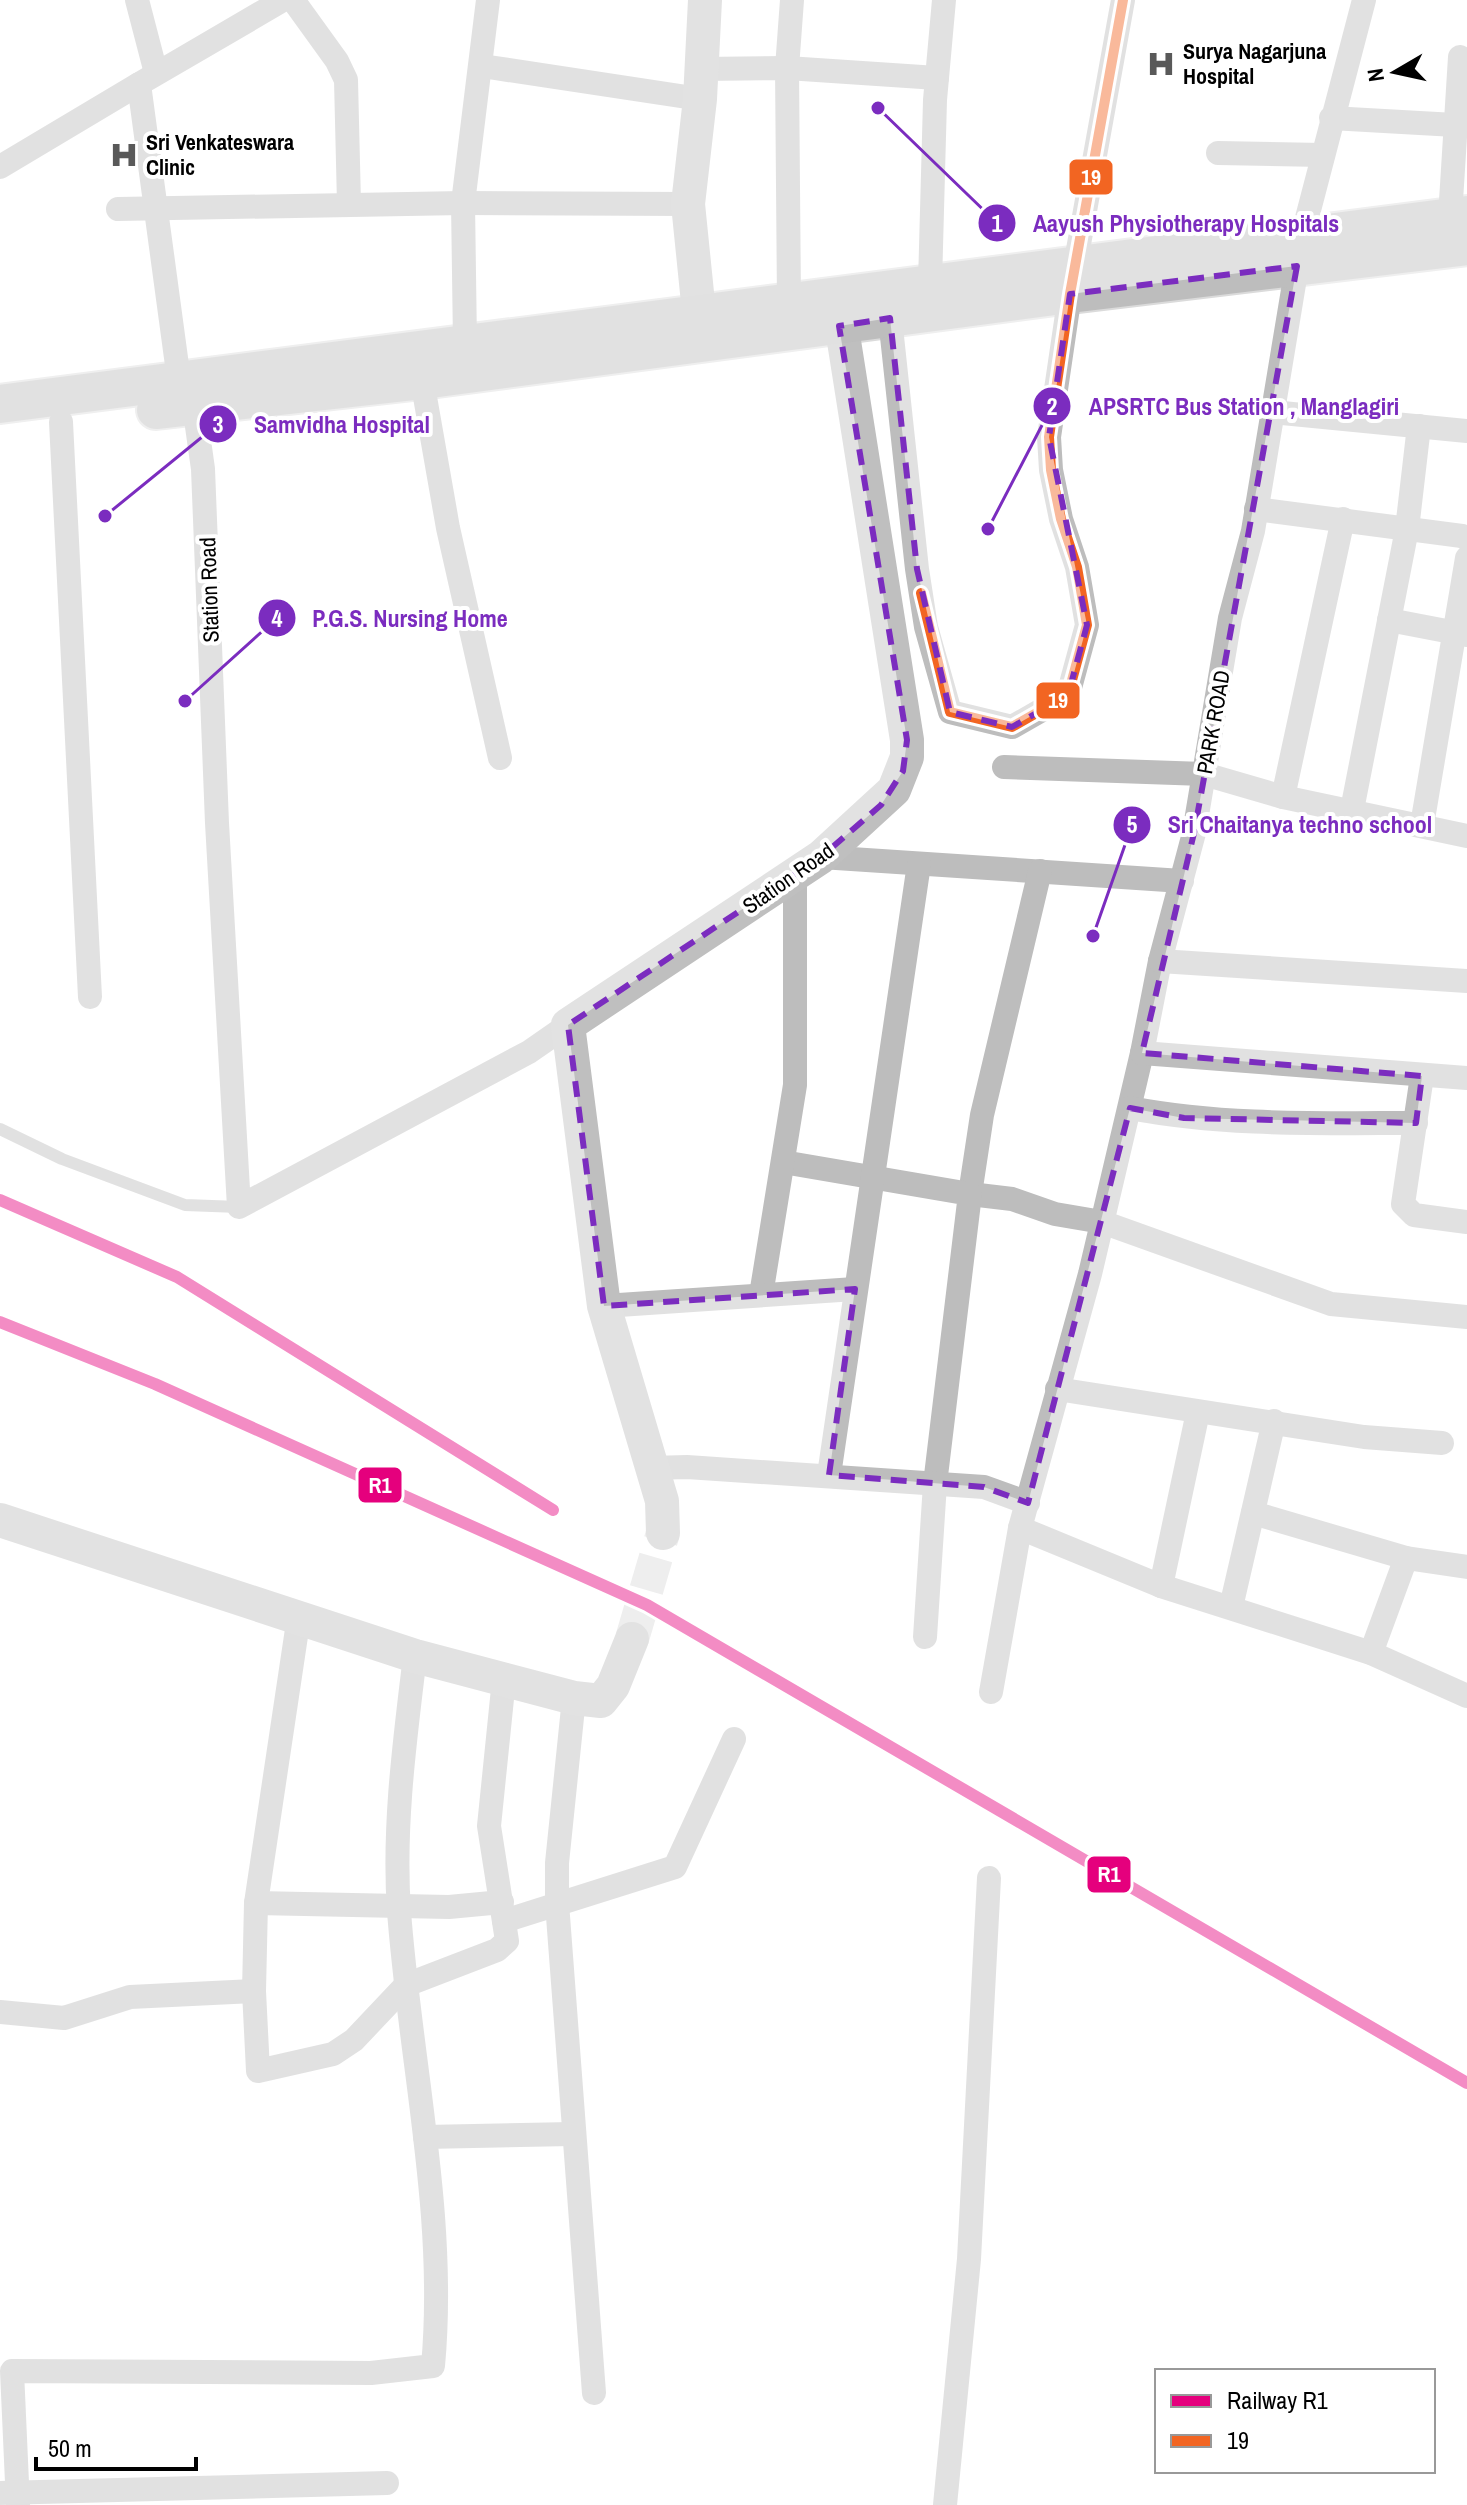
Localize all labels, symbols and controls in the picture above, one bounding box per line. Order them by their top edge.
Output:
north arrow [1355,32,1435,112]
place label: Surya Nagarjuna Hospital [1183,36,1326,91]
hospital icon: Surya Nagarjuna Hospital [1146,49,1176,79]
text: N [1359,66,1391,84]
place label: Sri Venkateswara Clinic [146,127,294,182]
hospital icon: Sri Venkateswara Clinic [109,140,139,170]
line badge: 19 [1068,158,1114,196]
text: 19 [1081,162,1101,192]
callout: Aayush Physiotherapy Hospitals [977,199,1355,247]
text: 1 [992,207,1003,239]
text: Aayush Physiotherapy Hospitals [1033,207,1339,239]
callout: APSRTC Bus Station , Manglagiri [1032,382,1415,430]
text: 2 [1047,390,1058,422]
text: APSRTC Bus Station , Manglagiri [1089,390,1399,422]
callout: Samvidha Hospital [198,400,446,448]
text: 3 [213,408,224,440]
text: Samvidha Hospital [254,408,430,440]
street label: Station Road [192,537,226,643]
callout: P.G.S. Nursing Home [257,594,524,642]
text: 4 [272,602,283,634]
text: P.G.S. Nursing Home [312,602,508,634]
street label: PARK ROAD [1189,668,1237,776]
line badge: 19 [1035,681,1081,720]
text: 19 [1048,685,1068,715]
callout: Sri Chaitanya techno school [1112,801,1449,849]
text: 5 [1127,808,1138,840]
text: Sri Chaitanya techno school [1168,808,1432,840]
street label: Station Road [736,836,840,920]
line badge: R1 [357,1466,403,1504]
text: R1 [368,1470,392,1500]
line badge: R1 [1086,1855,1132,1894]
text: R1 [1097,1859,1121,1889]
legend [1155,2369,1435,2473]
text: Railway R1 [1227,2384,1328,2416]
scale bar [36,2421,196,2471]
text: 19 [1227,2424,1249,2456]
text: 50 m [48,2432,92,2464]

